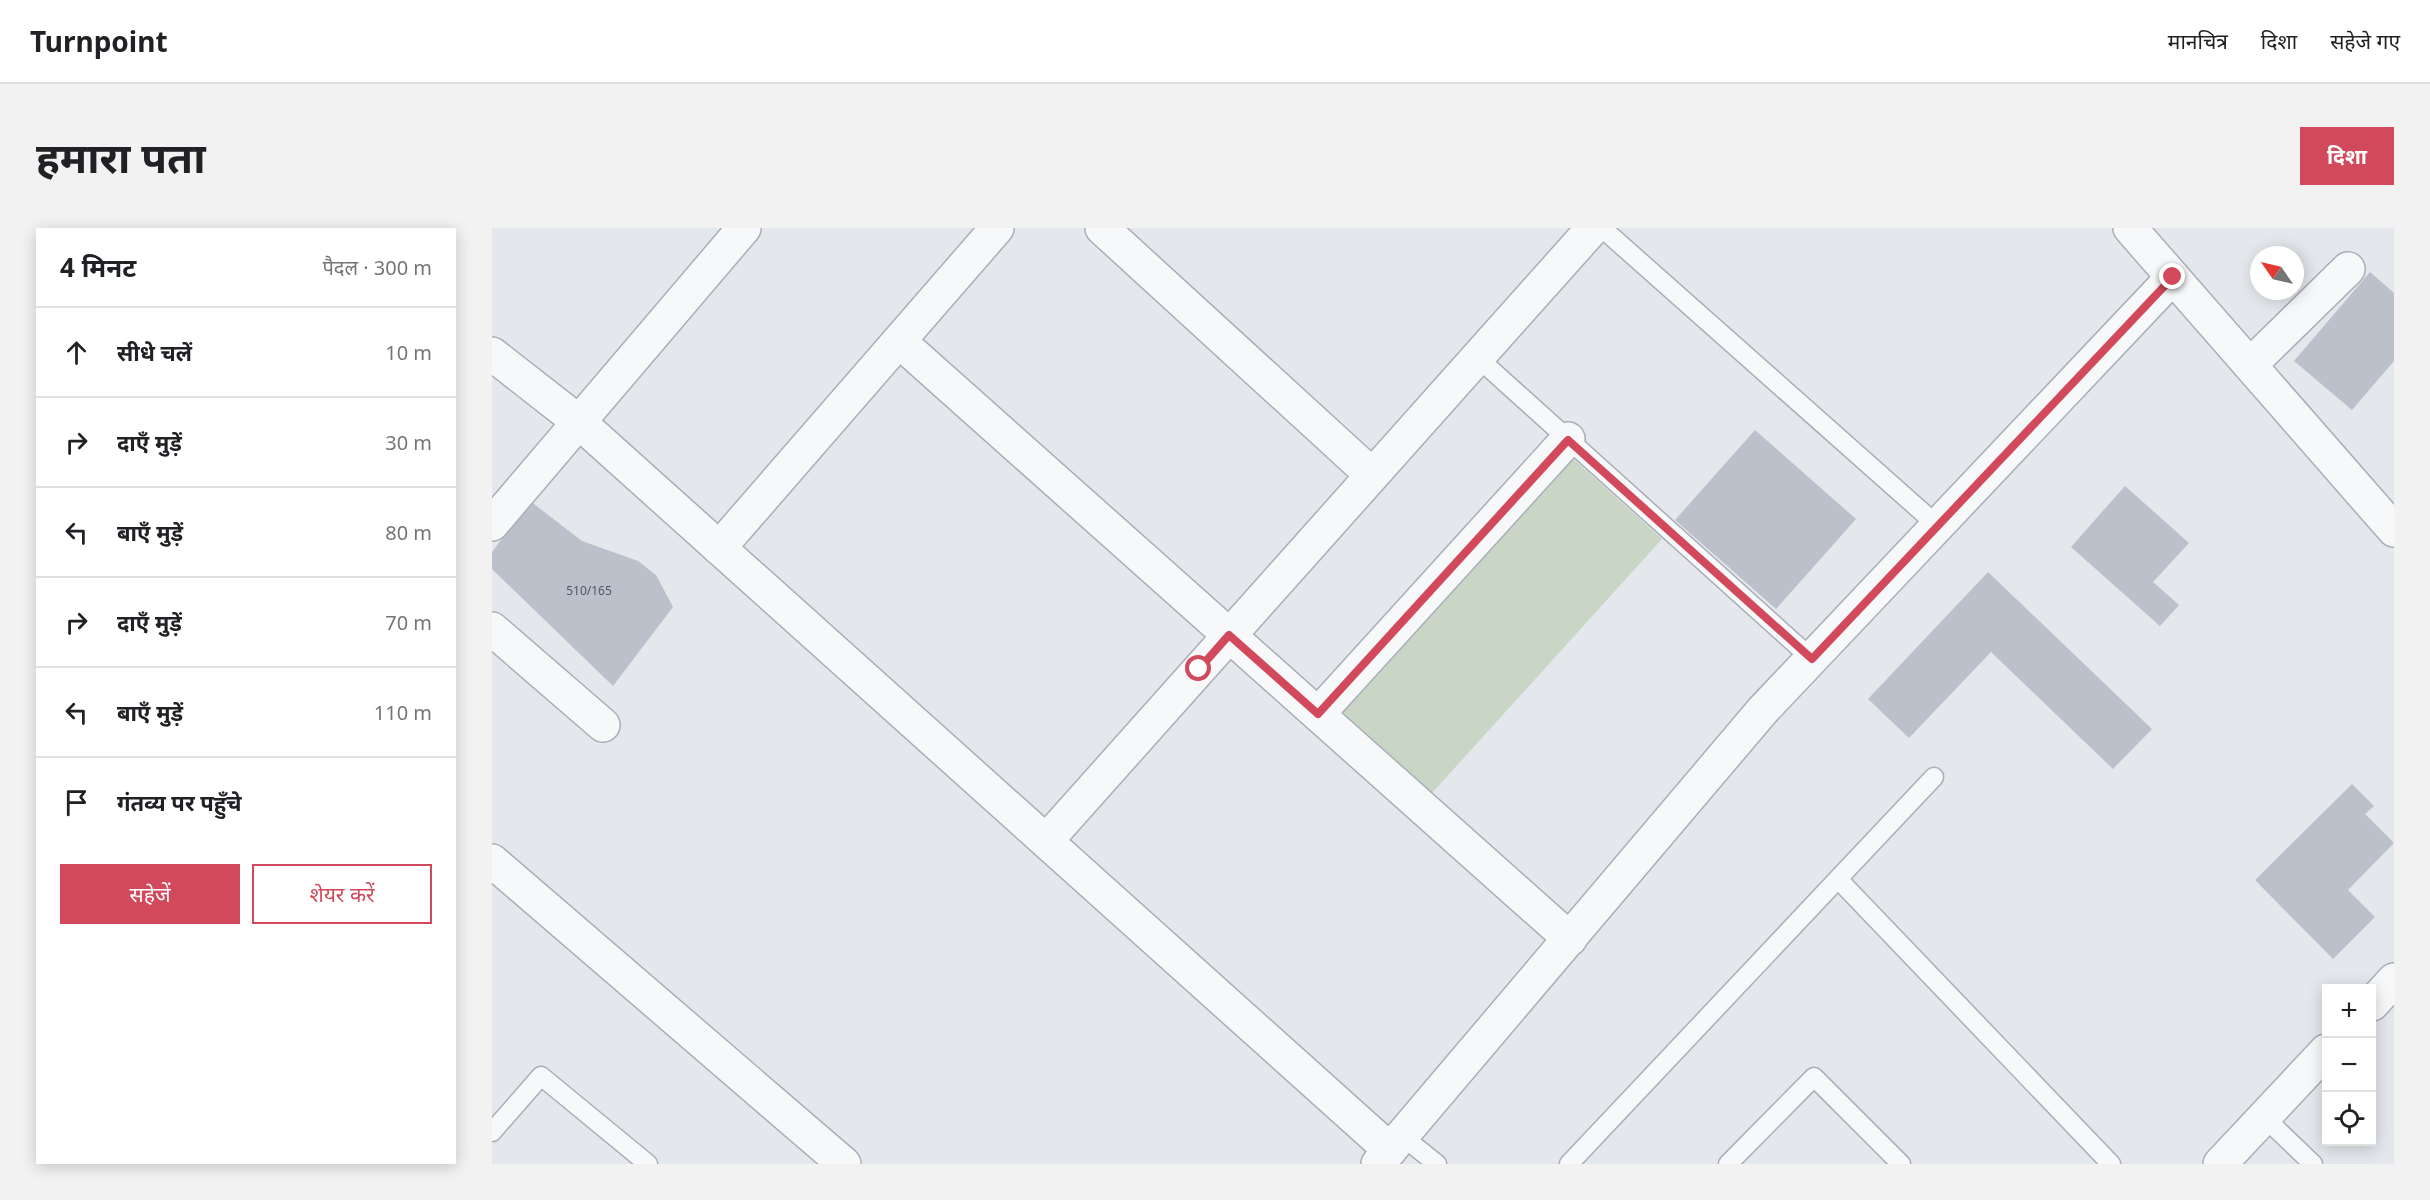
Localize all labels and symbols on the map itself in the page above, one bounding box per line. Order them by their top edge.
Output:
north arrow [2250,246,2304,300]
route end [2159,263,2185,289]
house number: 510/165 [566,582,612,599]
route start [1185,655,1211,681]

